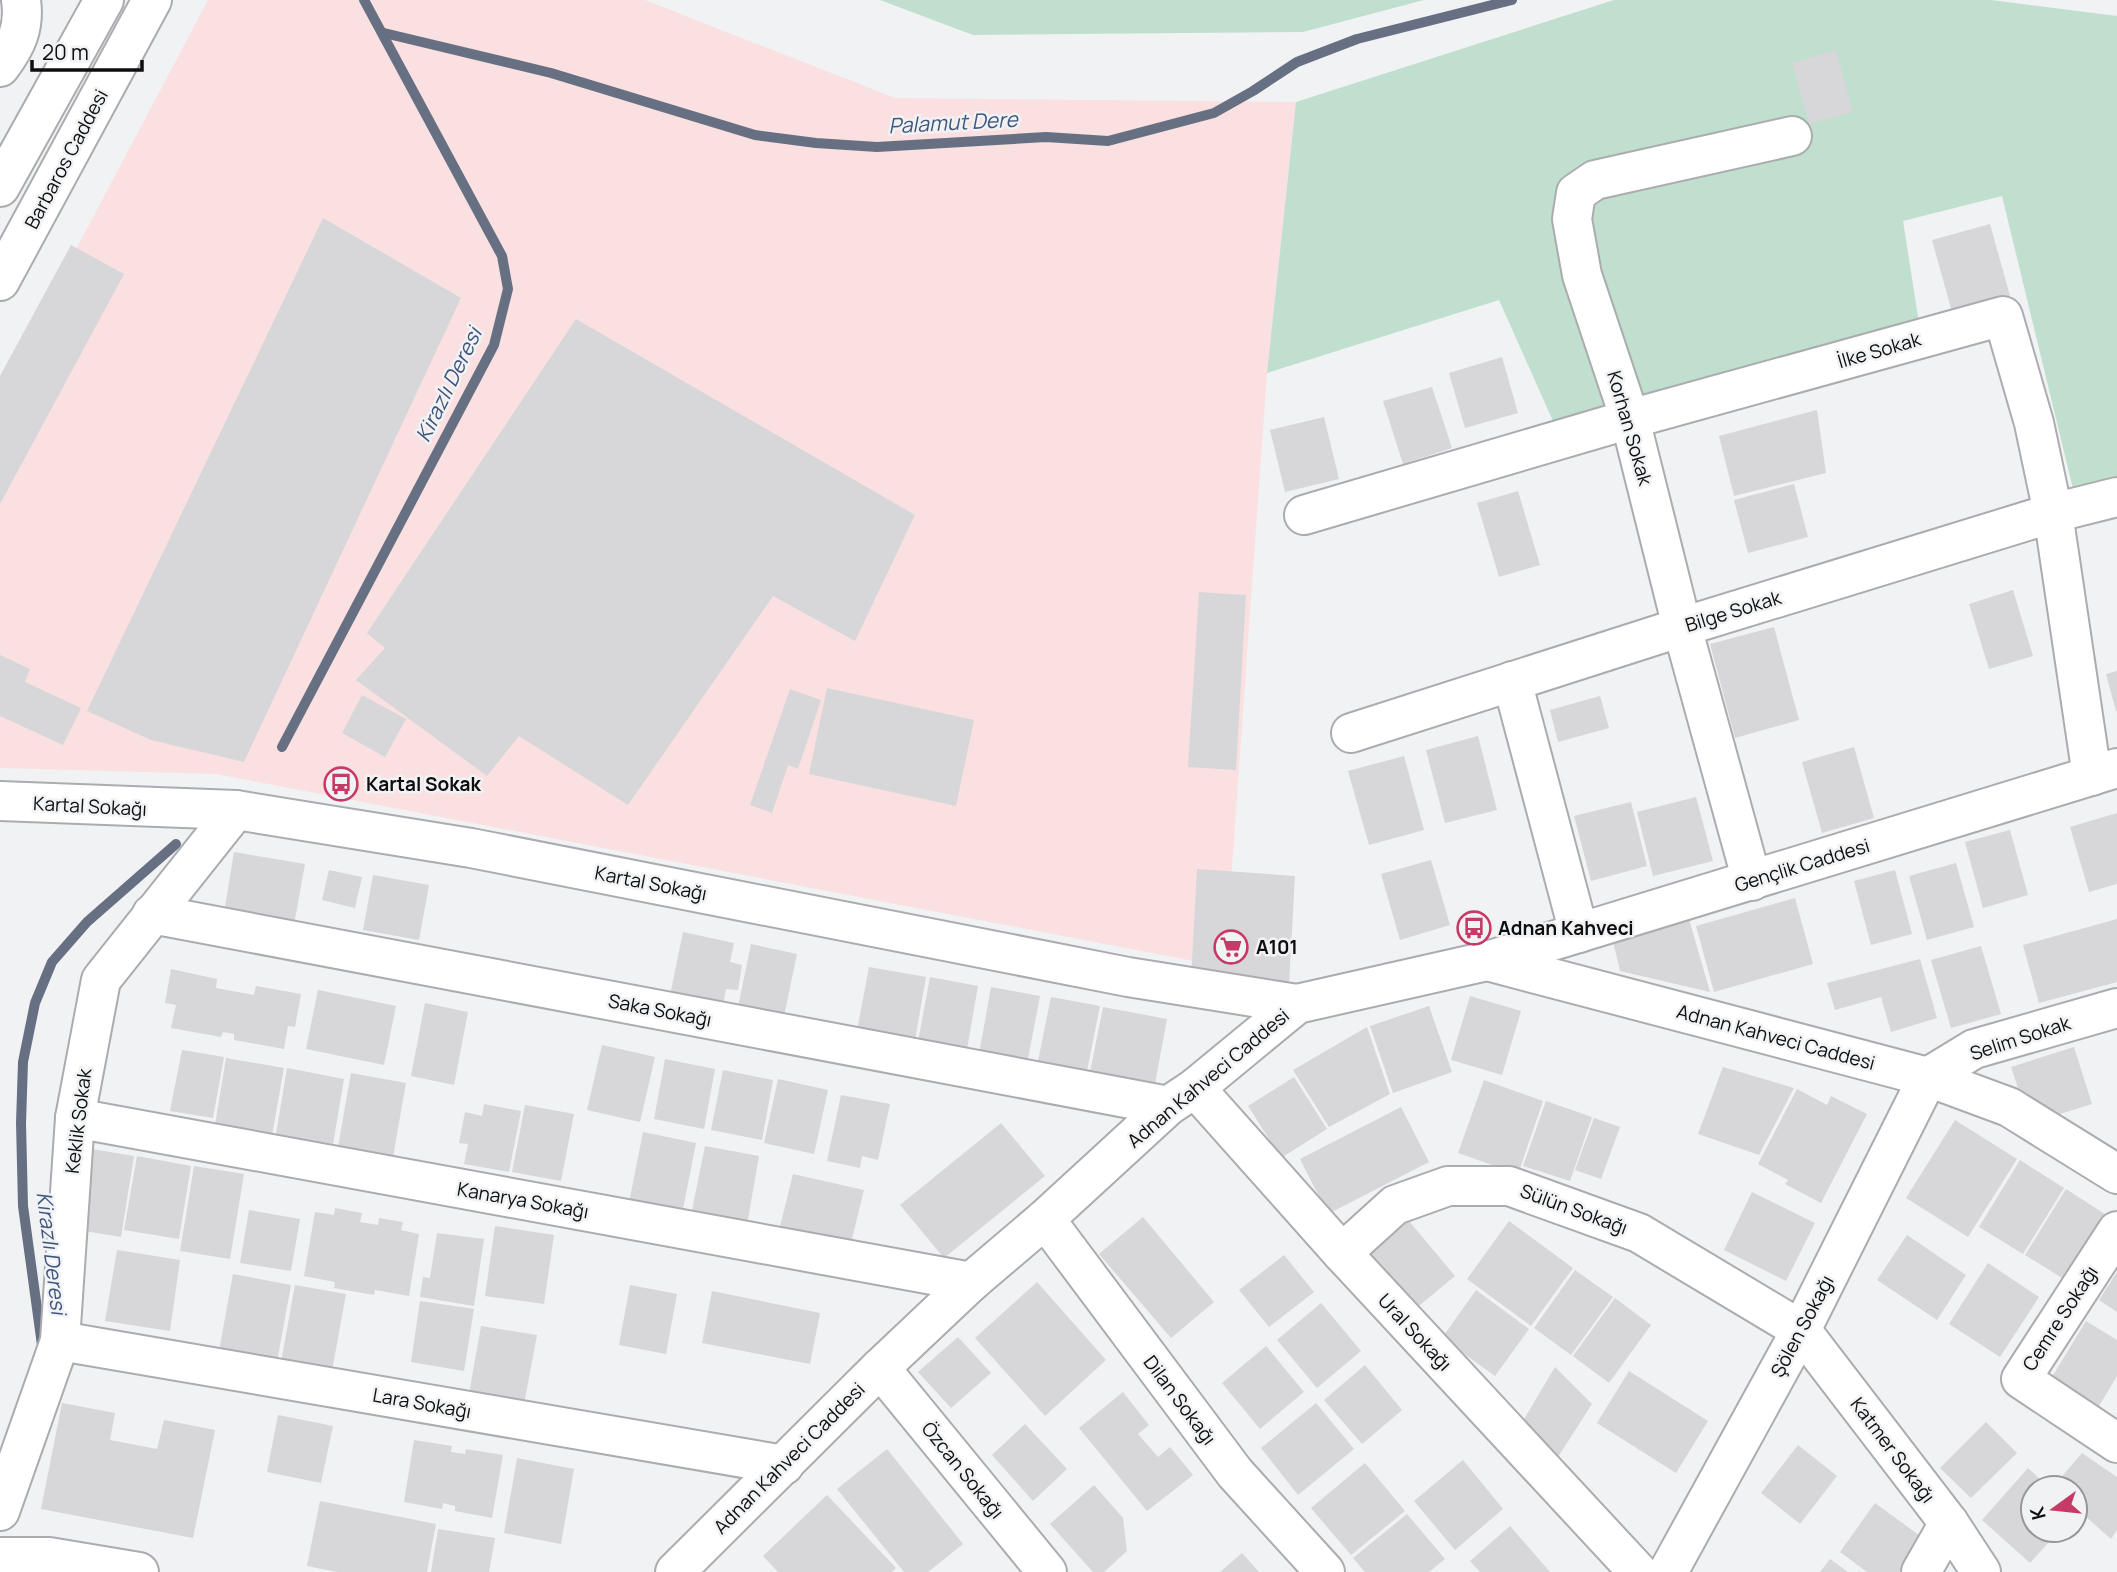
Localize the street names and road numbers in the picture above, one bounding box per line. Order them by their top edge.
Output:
street label: Barbaros Caddesi [18,85,114,233]
street label: İlke Sokak [1834,326,1924,374]
street label: Korhan Sokak [1601,368,1659,489]
street label: Bilge Sokak [1682,584,1785,638]
street label: Kartal Sokağı [33,790,147,822]
street label: Gençlik Caddesi [1731,832,1873,898]
street label: Kartal Sokağı [593,859,709,907]
street label: Saka Sokağı [606,987,714,1033]
street label: Adnan Kahveci Caddesi [1674,998,1878,1076]
street label: Adnan Kahveci Caddesi [1121,1002,1295,1154]
street label: Selim Sokak [1967,1009,2074,1066]
street label: Keklik Sokak [59,1066,97,1175]
street label: Kanarya Sokağı [455,1176,591,1224]
street label: Sülün Sokağı [1517,1178,1631,1240]
street label: Cemre Sokağı [2016,1260,2104,1376]
street label: Şölen Sokağı [1764,1270,1840,1382]
street label: Ural Sokağı [1372,1288,1458,1376]
street label: Dilan Sokağı [1138,1350,1222,1450]
street label: Adnan Kahveci Caddesi [708,1377,870,1539]
street label: Lara Sokağı [371,1382,473,1424]
street label: Katmer Sokağı [1845,1392,1941,1508]
street label: Özcan Sokağı [916,1416,1010,1524]

